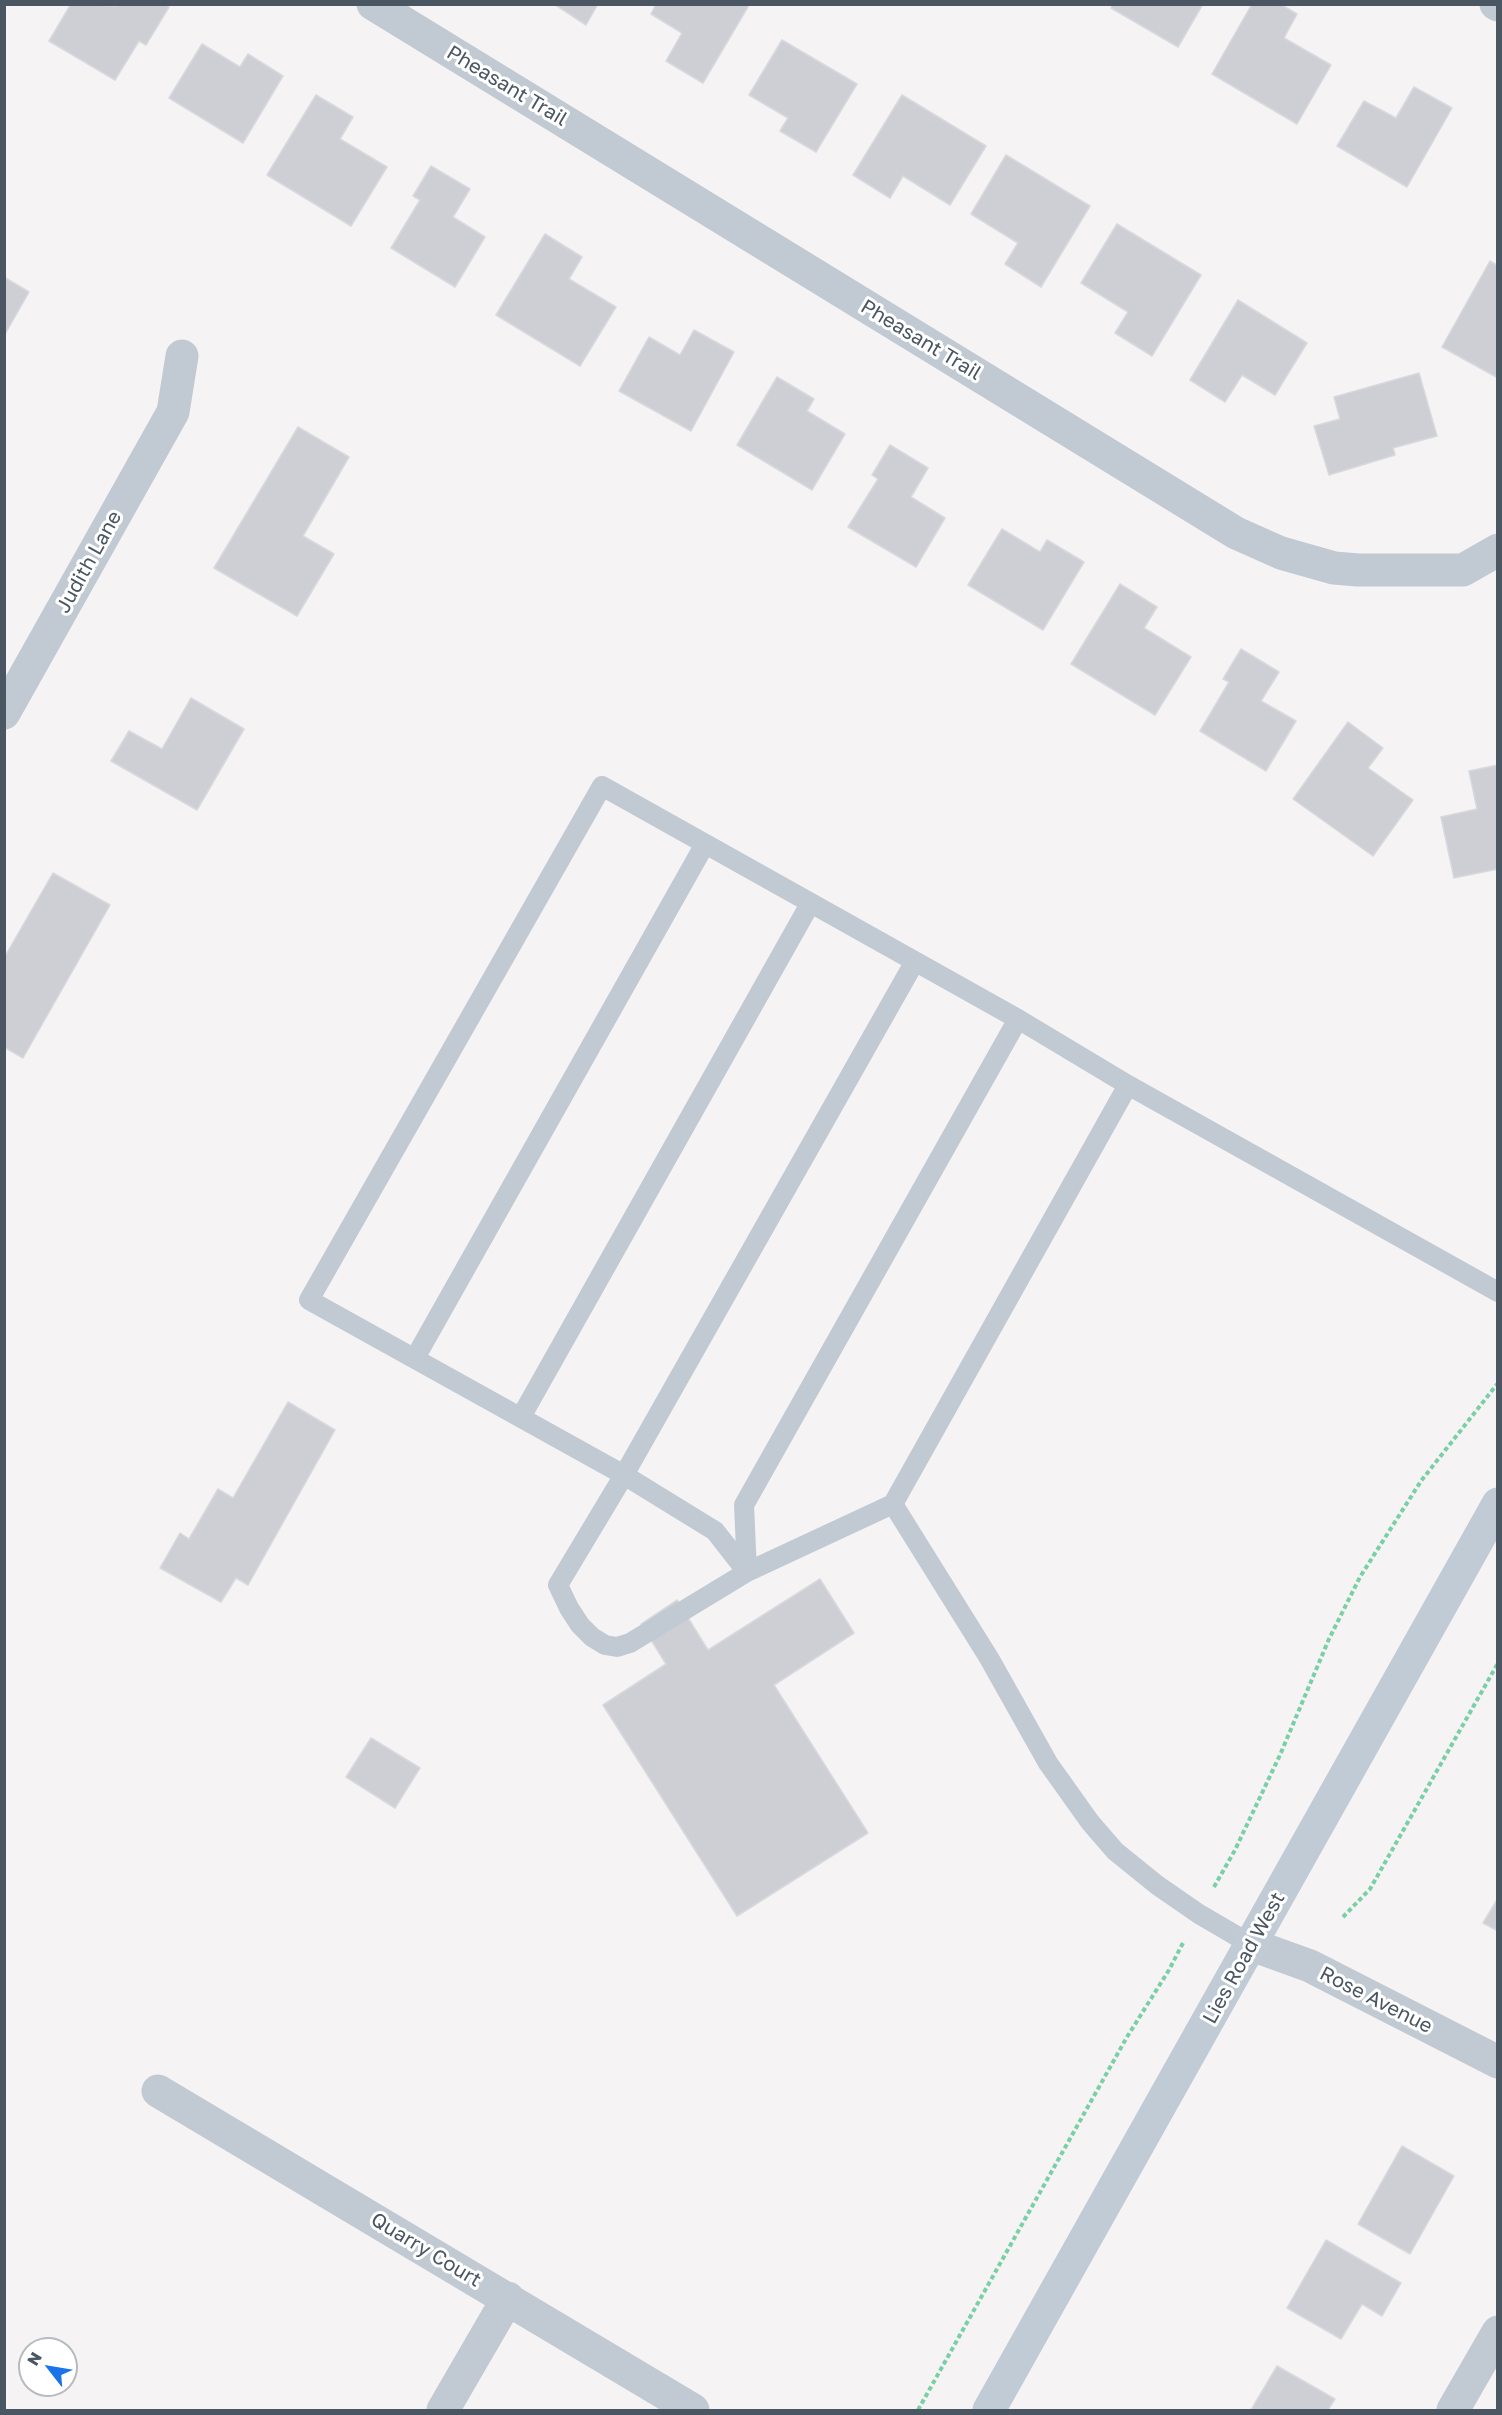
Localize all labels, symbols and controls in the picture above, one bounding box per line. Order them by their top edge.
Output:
street label: Pheasant Trail [442,41,572,131]
street label: Pheasant Trail [856,295,986,385]
street label: Judith Lane [51,507,127,617]
street label: Lies Road West [1198,1888,1290,2028]
street label: Rose Avenue [1316,1961,1436,2039]
street label: Quarry Court [366,2208,486,2292]
north arrow [18,2337,78,2397]
text: N [23,2348,46,2369]

